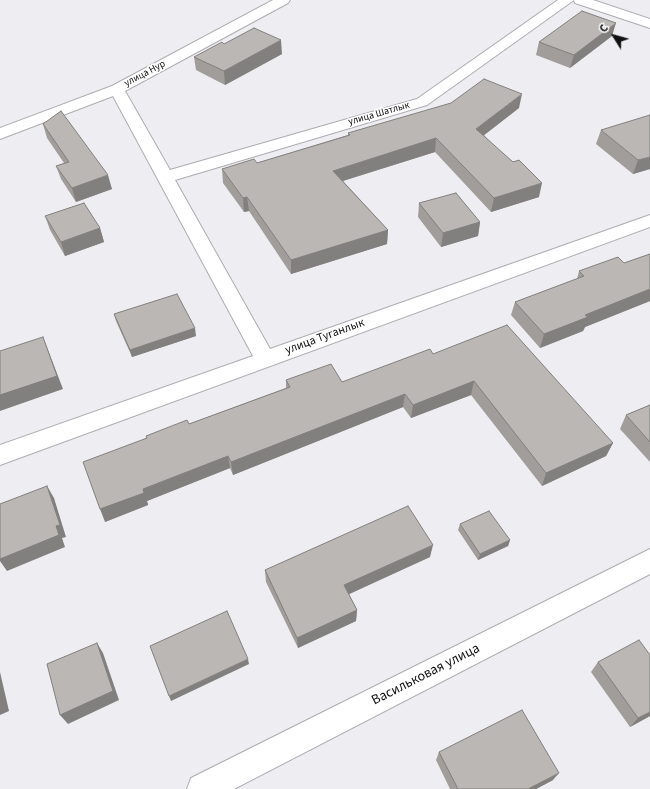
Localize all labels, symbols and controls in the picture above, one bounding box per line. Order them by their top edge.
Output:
north arrow [594,16,634,56]
text: С [596,21,612,36]
street label: улица Нур [122,58,168,90]
street label: улица Шатлык [347,100,411,128]
street label: улица Туганлык [283,316,367,358]
street label: Васильковая улица [369,640,483,710]

